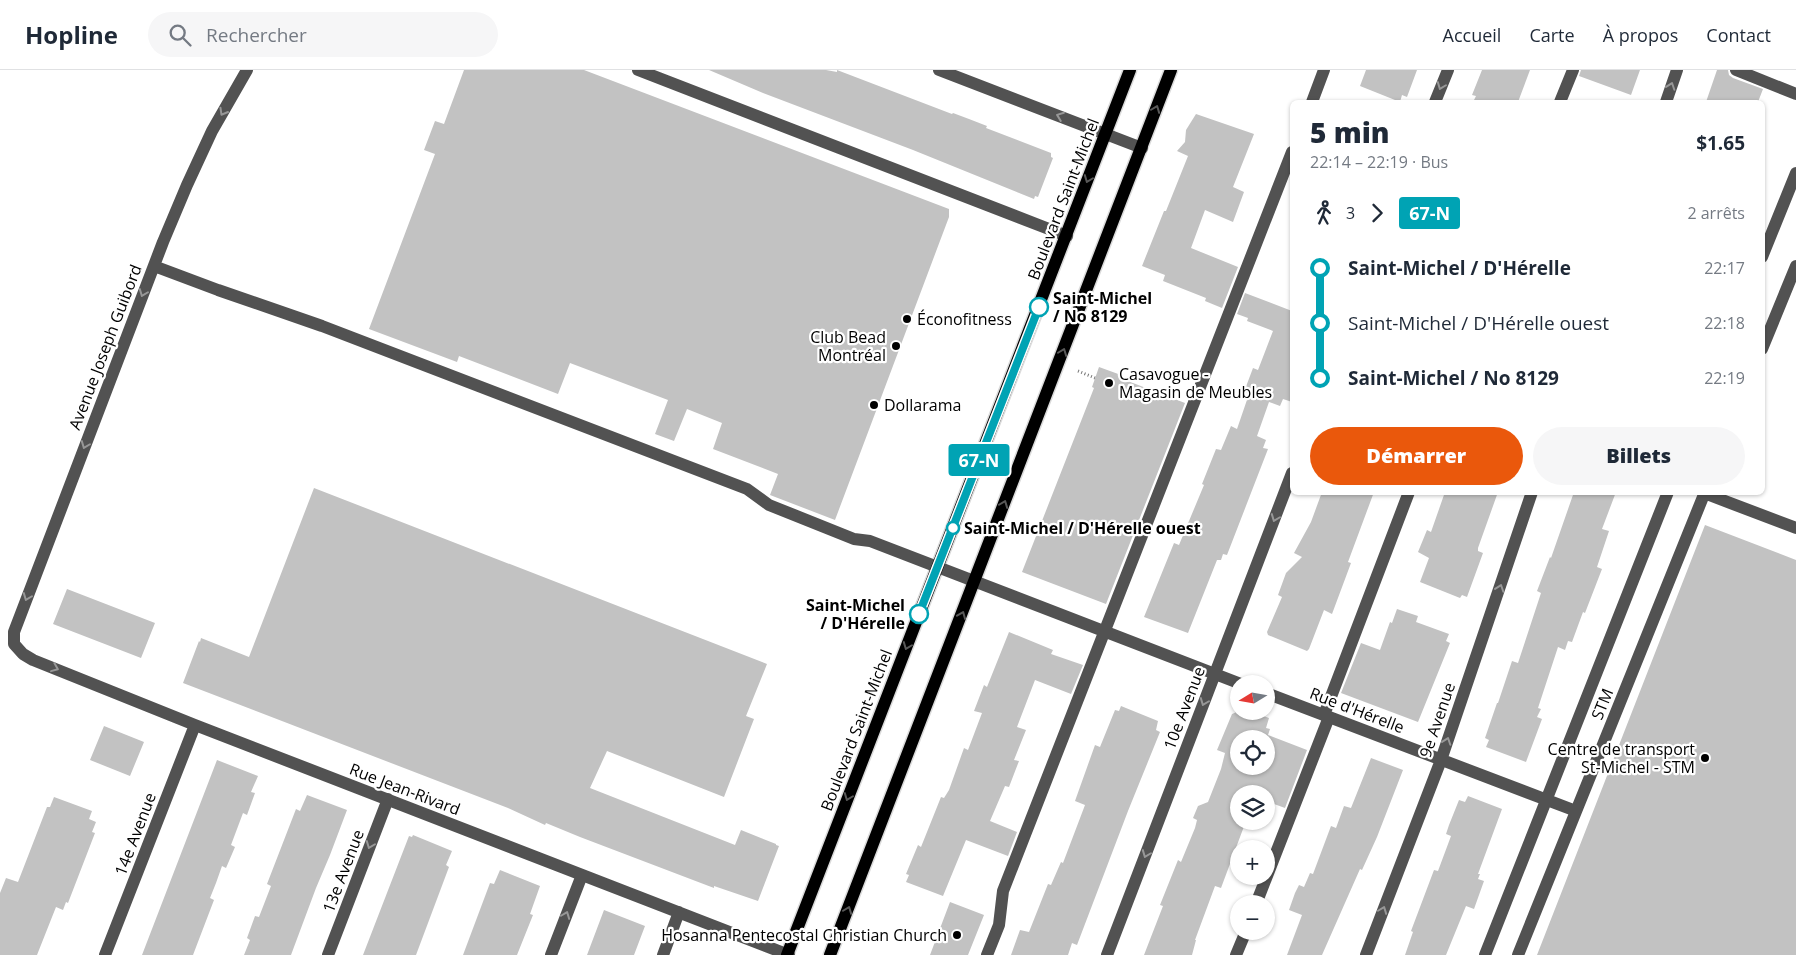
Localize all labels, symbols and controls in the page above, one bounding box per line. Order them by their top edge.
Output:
search box [148,12,498,57]
text: Hopline [25,18,118,51]
icon: search [166,21,194,49]
text: Rechercher [206,22,307,48]
text: Accueil [1443,23,1501,47]
text: Carte [1529,23,1575,47]
text: À propos [1603,23,1678,47]
text: Contact [1706,23,1771,47]
one-way arrow [1437,81,1447,90]
one-way arrow [1666,83,1676,91]
one-way arrow [1150,105,1160,114]
one-way arrow [219,107,229,116]
one-way arrow [1056,112,1065,122]
text: 5 min [1310,113,1390,151]
street label: Boulevard Saint-Michel [1022,115,1104,283]
text: $1.65 [1696,130,1745,156]
text: 22:14 – 22:19 · Bus [1310,151,1448,173]
one-way arrow [1084,174,1094,183]
icon: walk [1310,199,1338,227]
icon: forward [1363,199,1391,227]
text: 67-N [1409,201,1450,225]
text: 3 [1346,202,1355,224]
text: 2 arrêts [1687,202,1745,224]
text: Saint-Michel / D'Hérelle [1348,255,1571,281]
text: 22:17 [1704,257,1745,279]
street label: Avenue Joseph Guibord [63,261,147,433]
place label: Saint-Michel / No 8129 [1053,287,1152,327]
one-way arrow [139,288,150,297]
marker: Saint-Michel / No 8129 [1029,297,1049,317]
place label: Éconofitness [917,308,1012,330]
text: Saint-Michel / D'Hérelle ouest [1348,310,1609,336]
text: 22:18 [1704,312,1745,334]
marker: Éconofitness [901,313,913,325]
place label: Club Bead Montréal [810,326,886,366]
marker: Club Bead Montréal [890,340,902,352]
one-way arrow [1057,348,1067,357]
place label: Casavogue - Magasin de Meubles [1119,363,1272,403]
text: Saint-Michel / No 8129 [1348,365,1559,391]
text: 22:19 [1704,367,1745,389]
marker: Casavogue - Magasin de Meubles [1103,377,1115,389]
place label: Dollarama [884,394,961,416]
marker: Dollarama [868,399,880,411]
button: Démarrer [1310,427,1523,485]
button: Billets [1533,427,1745,485]
one-way arrow [81,440,92,449]
line badge: 67-N [944,444,1014,476]
text: 67-N [958,448,1000,472]
one-way arrow [998,500,1008,509]
one-way arrow [1271,513,1281,522]
place label: Saint-Michel / D'Hérelle ouest [964,517,1201,539]
marker: Saint-Michel / D'Hérelle ouest [946,521,960,535]
one-way arrow [1494,584,1504,592]
one-way arrow [23,592,33,600]
place label: Saint-Michel / D'Hérelle [806,594,905,634]
marker: Saint-Michel / D'Hérelle [909,604,929,624]
one-way arrow [955,611,966,620]
one-way arrow [903,641,913,650]
street label: Boulevard Saint-Michel [815,646,897,814]
one-way arrow [50,663,58,673]
street label: 10e Avenue [1158,663,1210,753]
north arrow [1230,675,1275,720]
map controls [1230,675,1275,940]
street label: 9e Avenue [1414,680,1460,760]
street label: Rue d'Hérelle [1307,682,1407,738]
street label: STM [1586,685,1618,723]
one-way arrow [1200,698,1210,706]
button: locate [1230,730,1275,775]
one-way arrow [1441,738,1451,746]
place label: Centre de transport St-Michel - STM [1548,738,1695,778]
marker: Centre de transport St-Michel - STM [1699,752,1711,764]
street label: Rue Jean-Rivard [346,758,464,820]
button: layers [1230,785,1275,830]
street label: 14e Avenue [109,789,161,879]
one-way arrow [844,792,854,801]
street label: 13e Avenue [317,826,369,916]
one-way arrow [366,840,376,849]
button: + [1230,840,1275,885]
one-way arrow [1141,849,1152,858]
button: − [1230,895,1275,940]
one-way arrow [842,906,852,914]
one-way arrow [1377,906,1387,914]
one-way arrow [560,911,570,920]
place label: Hosanna Pentecostal Christian Church [661,924,947,946]
marker: Hosanna Pentecostal Christian Church [951,929,963,941]

